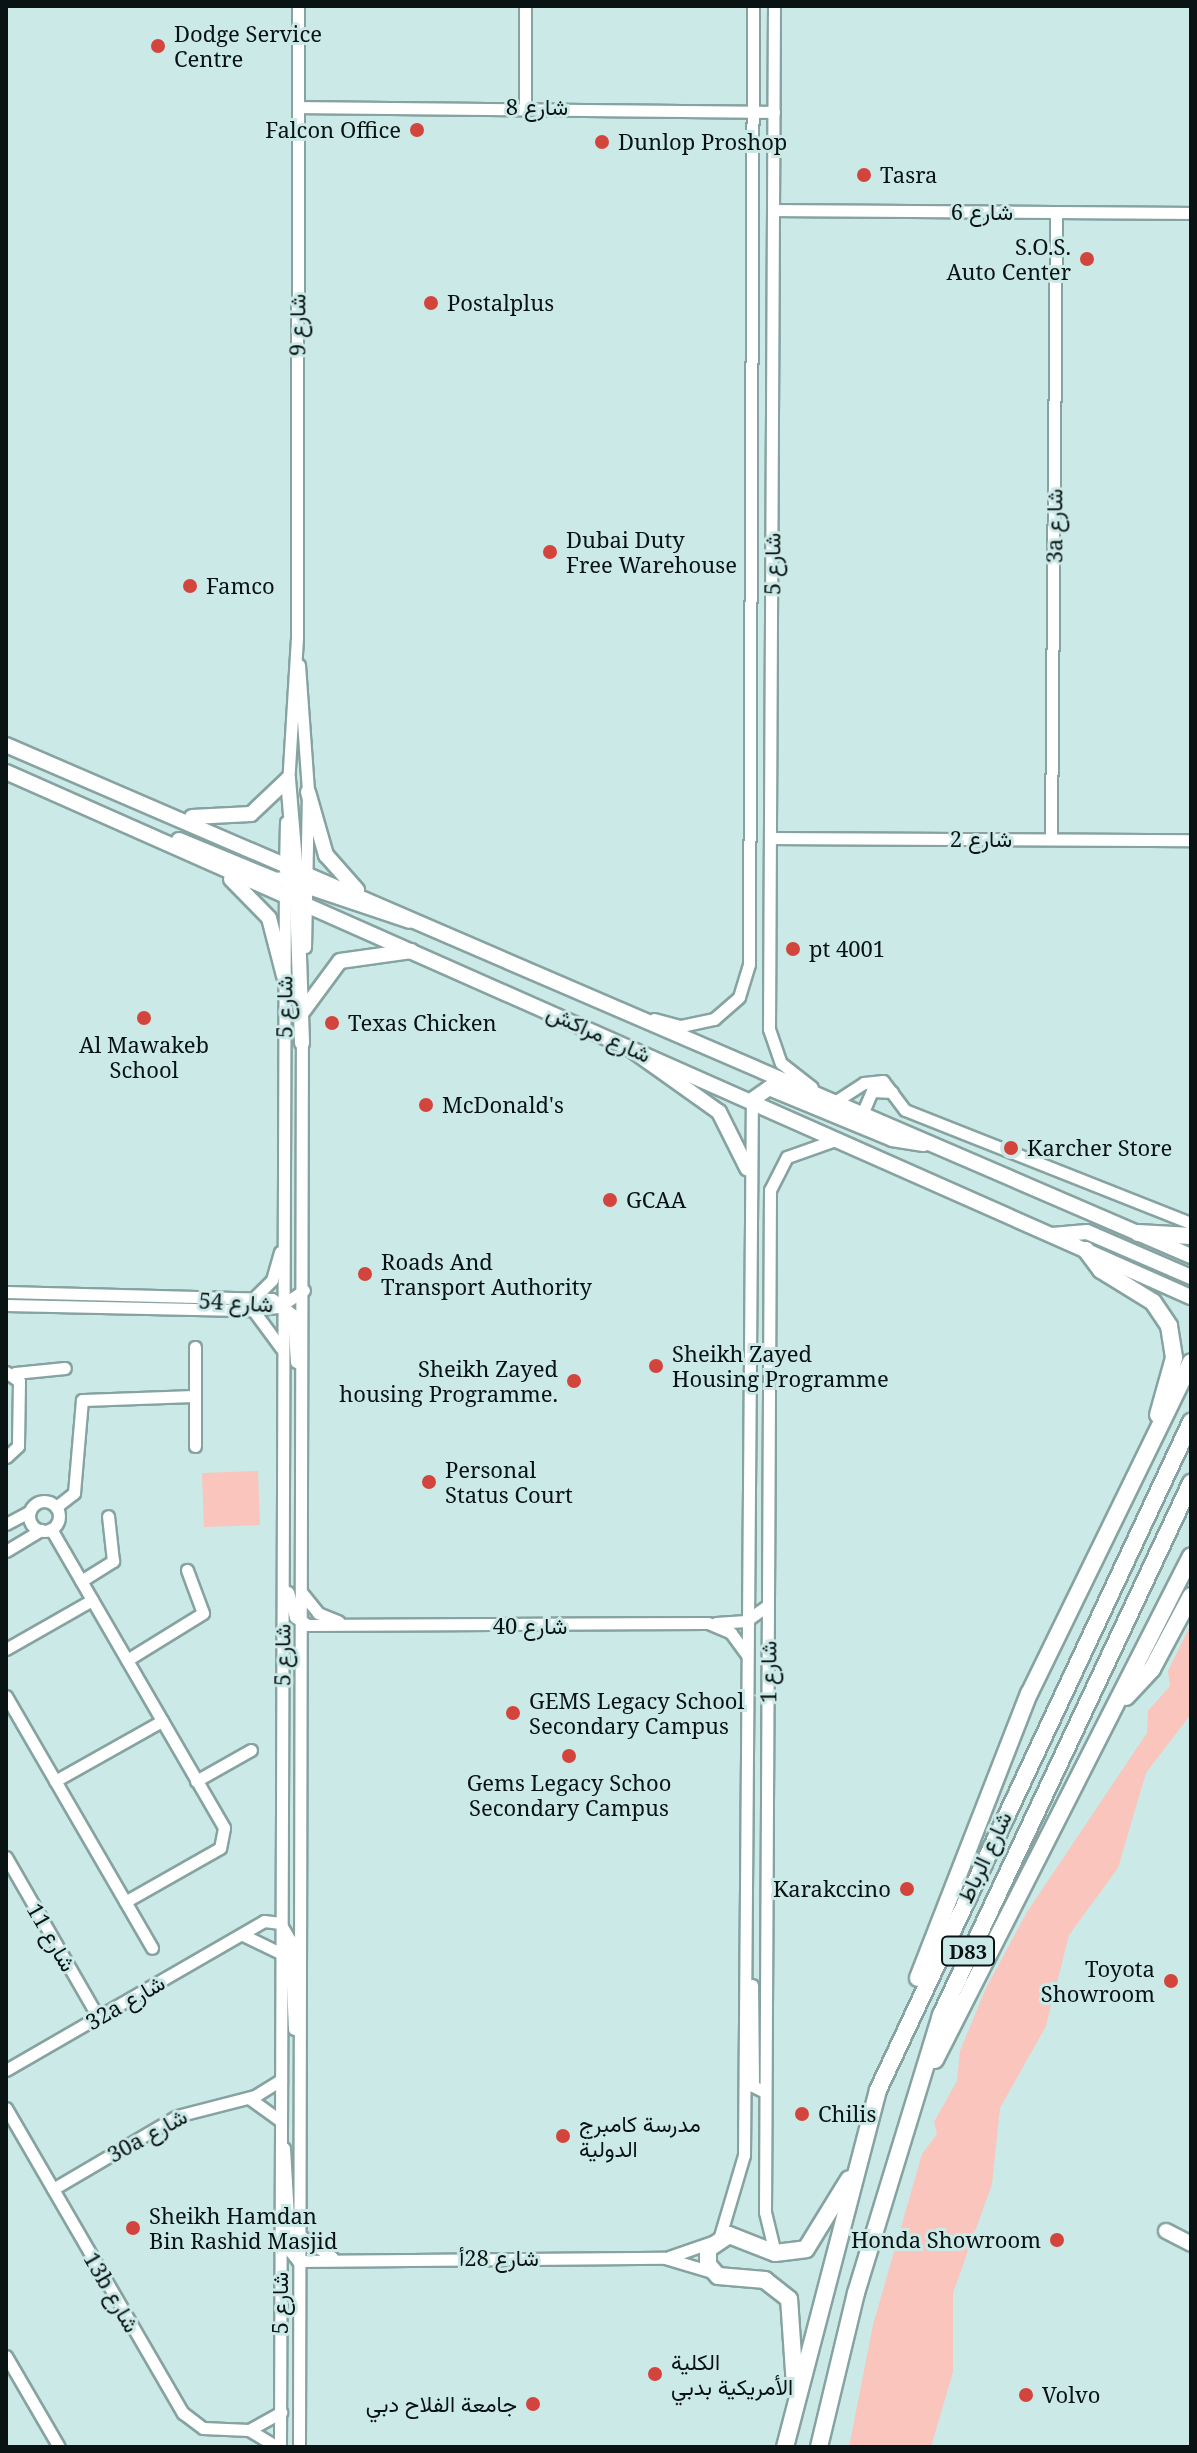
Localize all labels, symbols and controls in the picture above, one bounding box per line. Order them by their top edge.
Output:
place label: Dodge Service Centre [174,20,322,72]
marker: Dodge Service Centre [149,37,167,55]
street label: شارع 8 [506,94,568,120]
place label: Falcon Office [265,117,401,143]
marker: Falcon Office [408,121,426,139]
place label: Dunlop Proshop [618,129,787,155]
marker: Dunlop Proshop [593,133,611,151]
place label: Tasra [880,162,937,188]
marker: Tasra [855,166,873,184]
street label: شارع 6 [951,199,1013,225]
place label: S.O.S. Auto Center [946,233,1071,284]
marker: S.O.S. Auto Center [1078,250,1096,268]
place label: Postalplus [447,290,554,316]
street label: شارع 9 [284,294,310,356]
marker: Postalplus [422,294,440,312]
street label: 3a شارع [1041,489,1067,563]
place label: Dubai Duty Free Warehouse [566,526,737,578]
street label: شارع 5 [759,533,785,595]
marker: Dubai Duty Free Warehouse [541,543,559,561]
place label: Famco [206,573,275,599]
marker: Famco [181,577,199,595]
street label: شارع 2 [950,826,1012,852]
place label: pt 4001 [809,936,885,962]
marker: pt 4001 [784,940,802,958]
street label: شارع 5 [271,976,297,1038]
street label: شارع مراكش [543,998,655,1068]
marker: Al Mawakeb School [135,1009,153,1027]
place label: Texas Chicken [348,1010,497,1036]
marker: Texas Chicken [323,1014,341,1032]
place label: Al Mawakeb School [79,1031,209,1082]
place label: McDonald's [442,1092,564,1118]
marker: McDonald's [417,1096,435,1114]
place label: Karcher Store [1027,1135,1172,1161]
marker: Karcher Store [1002,1139,1020,1157]
place label: GCAA [626,1187,686,1213]
marker: GCAA [601,1191,619,1209]
place label: Roads And Transport Authority [381,1248,592,1300]
marker: Roads And Transport Authority [356,1265,374,1283]
street label: شارع 54 [198,1287,274,1317]
place label: Sheikh Zayed Housing Programme [672,1340,889,1392]
place label: Sheikh Zayed housing Programme. [339,1355,558,1406]
marker: Sheikh Zayed Housing Programme [647,1357,665,1375]
marker: Sheikh Zayed housing Programme. [565,1372,583,1390]
place label: Personal Status Court [445,1456,573,1508]
marker: Personal Status Court [420,1473,438,1491]
street label: شارع 40 [493,1613,567,1639]
street label: شارع 5 [269,1624,295,1686]
street label: شارع 1 [755,1641,781,1703]
place label: GEMS Legacy School Secondary Campus [529,1687,744,1738]
marker: GEMS Legacy School Secondary Campus [504,1704,522,1722]
marker: Gems Legacy Schoo Secondary Campus [560,1747,578,1765]
place label: Gems Legacy Schoo Secondary Campus [467,1769,671,1820]
street label: شارع الرباط [951,1807,1017,1907]
place label: Karakccino [773,1876,891,1902]
marker: Karakccino [898,1880,916,1898]
street label: شارع 11 [22,1898,82,1976]
road number: D83 [940,1935,996,1967]
place label: Toyota Showroom [1041,1955,1155,2006]
street label: 32a شارع [81,1969,169,2035]
marker: Toyota Showroom [1162,1972,1180,1990]
place label: Chilis [818,2101,876,2127]
street label: 30a شارع [103,2102,191,2168]
marker: Chilis [793,2105,811,2123]
place label: مدرسة كامبرج الدولية [579,2110,701,2162]
marker: مدرسة كامبرج الدولية [554,2127,572,2145]
place label: Sheikh Hamdan Bin Rashid Masjid [149,2202,337,2254]
marker: Sheikh Hamdan Bin Rashid Masjid [124,2219,142,2237]
place label: Honda Showroom [851,2227,1041,2253]
marker: Honda Showroom [1048,2231,1066,2249]
street label: شارع 28أ [459,2245,539,2271]
street label: 13b شارع [79,2247,145,2337]
street label: شارع 5 [267,2272,293,2334]
place label: الكلية الأمريكية بدبي [671,2348,793,2400]
marker: الكلية الأمريكية بدبي [646,2365,664,2383]
place label: Volvo [1042,2382,1100,2408]
marker: Volvo [1017,2386,1035,2404]
place label: جامعة الفلاح دبي [366,2391,517,2417]
marker: جامعة الفلاح دبي [524,2395,542,2413]

